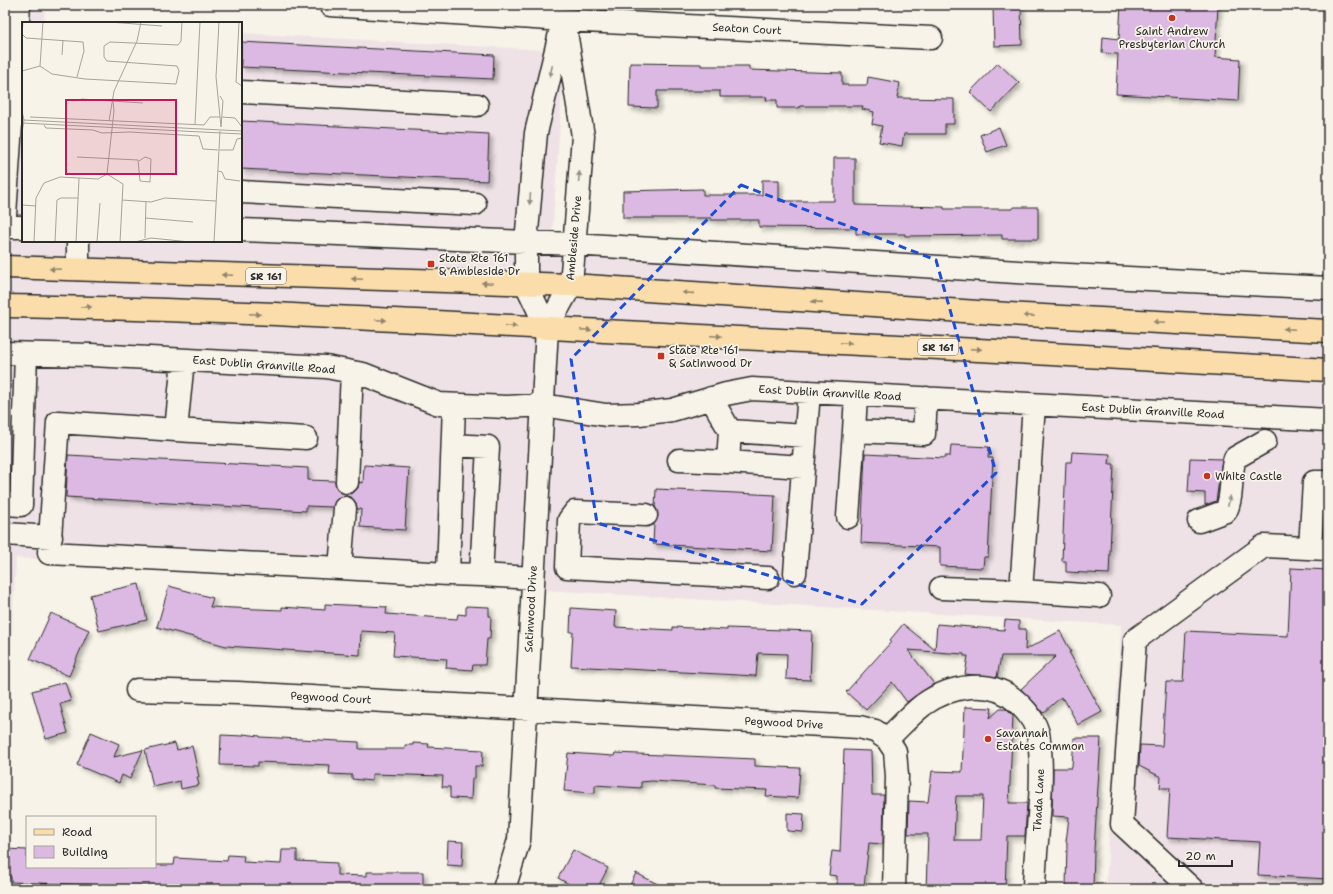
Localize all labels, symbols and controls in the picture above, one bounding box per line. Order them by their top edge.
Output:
marker: Saint Andrew Presbyterian Church [1167,13,1177,23]
street label: Seaton Court [712,20,782,38]
inset map [22,22,242,242]
place label: Saint Andrew Presbyterian Church [1119,24,1225,52]
one-way arrow [548,65,554,77]
one-way arrow [576,171,583,183]
one-way arrow [527,193,533,205]
street label: Ambleside Drive [563,195,585,281]
place label: State Rte 161 & Ambleside Dr [439,251,520,279]
marker: State Rte 161 & Ambleside Dr [426,259,436,269]
one-way arrow [49,265,61,272]
road number: SR 161 [246,268,286,284]
one-way arrow [221,271,233,278]
one-way arrow [350,276,363,282]
one-way arrow [480,280,493,286]
one-way arrow [682,290,694,297]
one-way arrow [811,298,824,305]
one-way arrow [80,304,93,310]
one-way arrow [249,310,261,317]
one-way arrow [1023,312,1035,319]
one-way arrow [375,316,387,323]
one-way arrow [1152,319,1165,325]
one-way arrow [505,323,518,329]
one-way arrow [1283,325,1295,332]
one-way arrow [580,326,592,333]
one-way arrow [710,333,722,340]
one-way arrow [840,339,852,346]
road number: SR 161 [918,339,958,355]
place label: State Rte 161 & Satinwood Dr [669,343,752,371]
one-way arrow [970,346,983,352]
marker: State Rte 161 & Satinwood Dr [656,351,666,361]
street label: East Dublin Granville Road [192,353,336,377]
street label: East Dublin Granville Road [758,382,902,404]
street label: East Dublin Granville Road [1081,400,1225,422]
place label: White Castle [1215,469,1282,484]
marker: White Castle [1202,471,1212,481]
one-way arrow [1226,495,1232,508]
street label: Satinwood Drive [521,565,541,653]
street label: Pegwood Court [290,688,372,708]
street label: Pegwood Drive [744,713,824,733]
place label: Savannah Estates Common [996,726,1085,754]
marker: Savannah Estates Common [983,734,993,744]
street label: Thada Lane [1030,768,1048,832]
legend [26,816,156,868]
text: Road [62,824,93,840]
scale bar [1179,842,1232,868]
text: Building [62,844,108,860]
text: 20 m [1185,848,1216,864]

